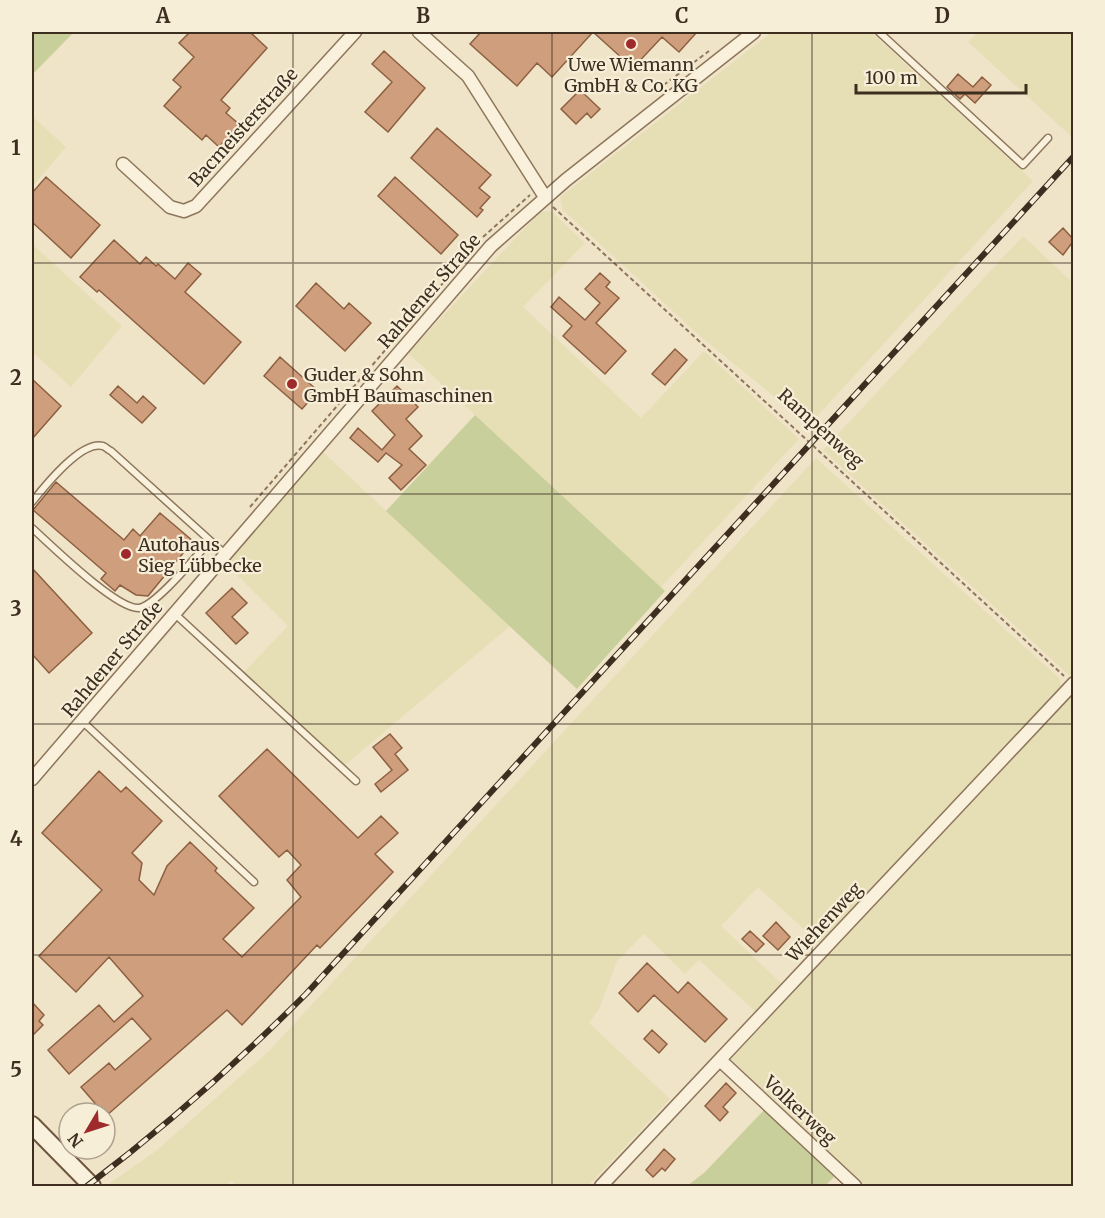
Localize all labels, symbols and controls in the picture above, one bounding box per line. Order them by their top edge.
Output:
text: A [155,3,171,28]
text: B [416,3,430,28]
text: C [675,3,689,28]
text: D [934,3,950,28]
marker: Uwe Wiemann GmbH & Co. KG [624,37,638,51]
place label: Uwe Wiemann GmbH & Co. KG [564,53,698,97]
scale bar [856,57,1026,95]
street label: Bacmeisterstraße [184,63,302,191]
text: 100 m [865,66,918,89]
text: 1 [11,135,21,160]
street label: Rahdener Straße [373,229,485,353]
place label: Guder & Sohn GmbH Baumaschinen [304,363,493,407]
text: 2 [10,365,22,390]
marker: Guder & Sohn GmbH Baumaschinen [285,377,299,391]
street label: Rampenweg [773,383,869,473]
place label: Autohaus Sieg Lübbecke [137,533,262,577]
marker: Autohaus Sieg Lübbecke [119,547,133,561]
text: 3 [10,596,22,621]
street label: Rahdener Straße [57,596,167,722]
text: 4 [10,826,23,851]
street label: Wiehenweg [780,877,867,968]
text: 5 [10,1057,22,1082]
street label: Volkerweg [758,1070,841,1150]
north arrow [57,1101,117,1161]
text: N [63,1129,87,1152]

